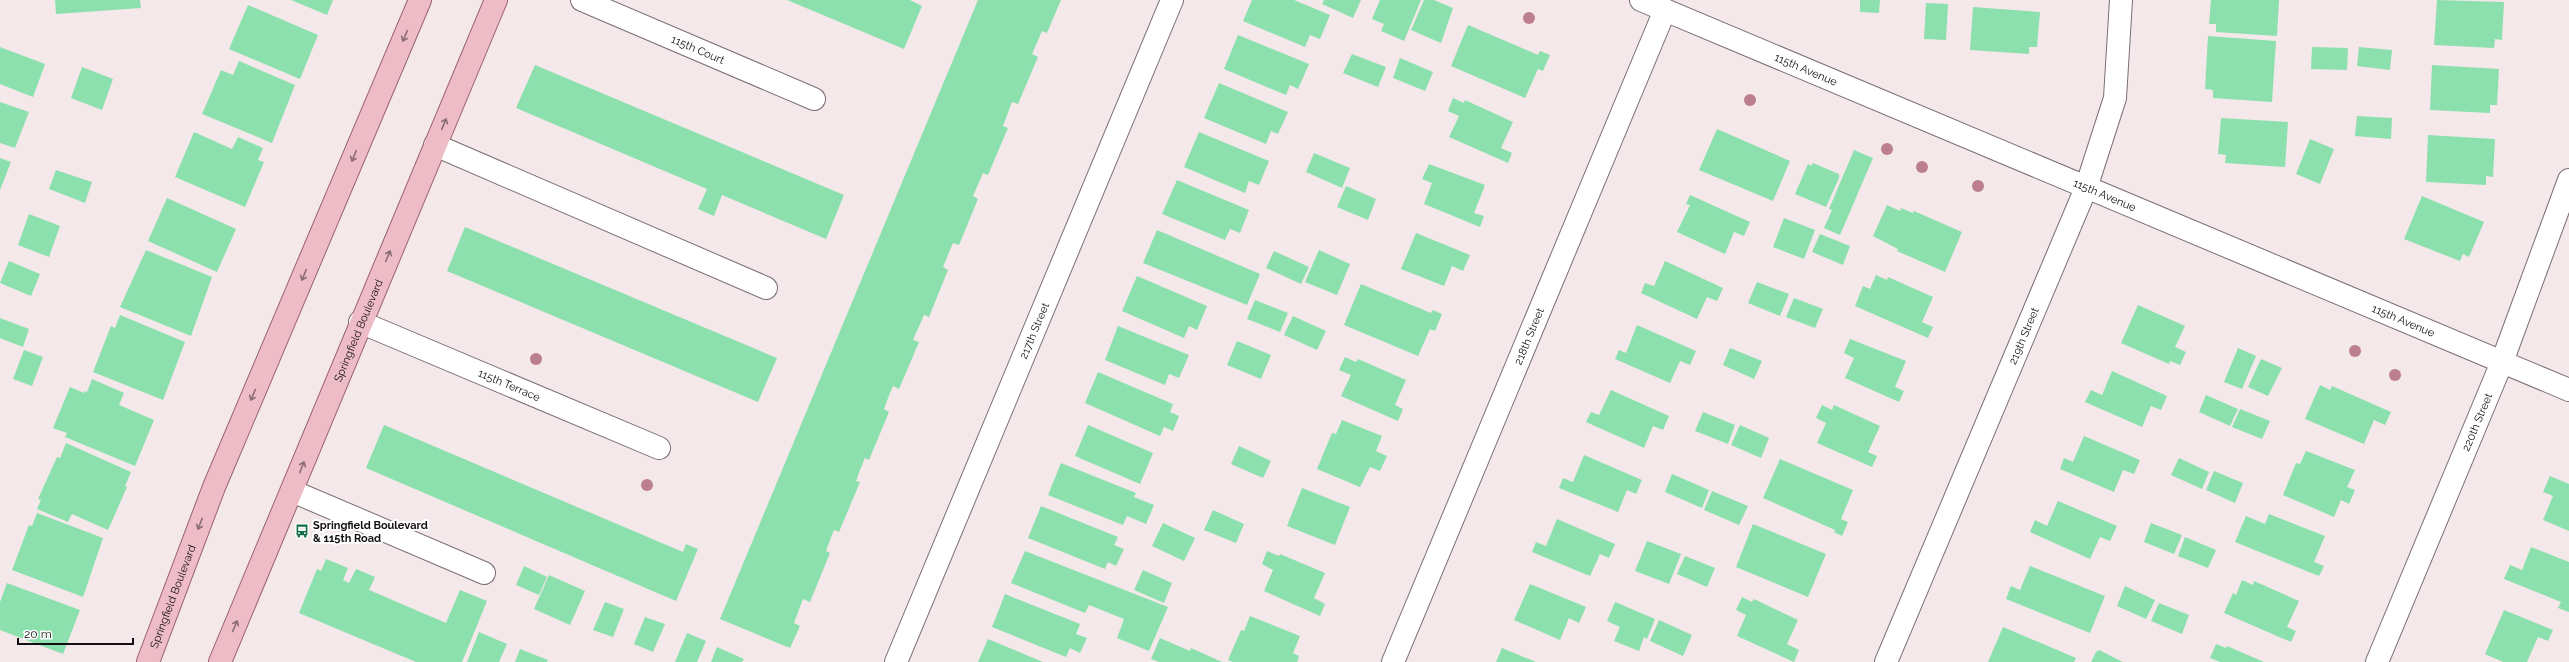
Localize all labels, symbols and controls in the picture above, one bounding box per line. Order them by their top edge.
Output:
one-way arrow [401,29,408,41]
street label: 115th Court [669,32,727,67]
street label: 115th Avenue [1773,50,1840,88]
one-way arrow [441,118,448,130]
one-way arrow [350,149,358,161]
street label: 115th Avenue [2071,176,2138,214]
one-way arrow [385,251,392,263]
one-way arrow [299,269,307,281]
street label: Springfield Boulevard [331,277,385,384]
street label: 217th Street [1017,300,1052,361]
street label: 115th Avenue [2370,302,2437,340]
street label: 219th Street [2006,305,2041,366]
street label: 218th Street [1511,306,1547,367]
street label: 115th Terrace [476,366,543,404]
one-way arrow [249,389,256,401]
street label: 220th Street [2459,391,2495,453]
one-way arrow [298,462,306,474]
one-way arrow [196,517,204,529]
place label: Springfield Boulevard & 115th Road [313,519,428,545]
bus stop icon: Springfield Boulevard & 115th Road [294,523,310,539]
street label: Springfield Boulevard [147,543,198,650]
scale bar [18,620,133,646]
one-way arrow [232,620,239,632]
text: 20 m [24,627,52,641]

